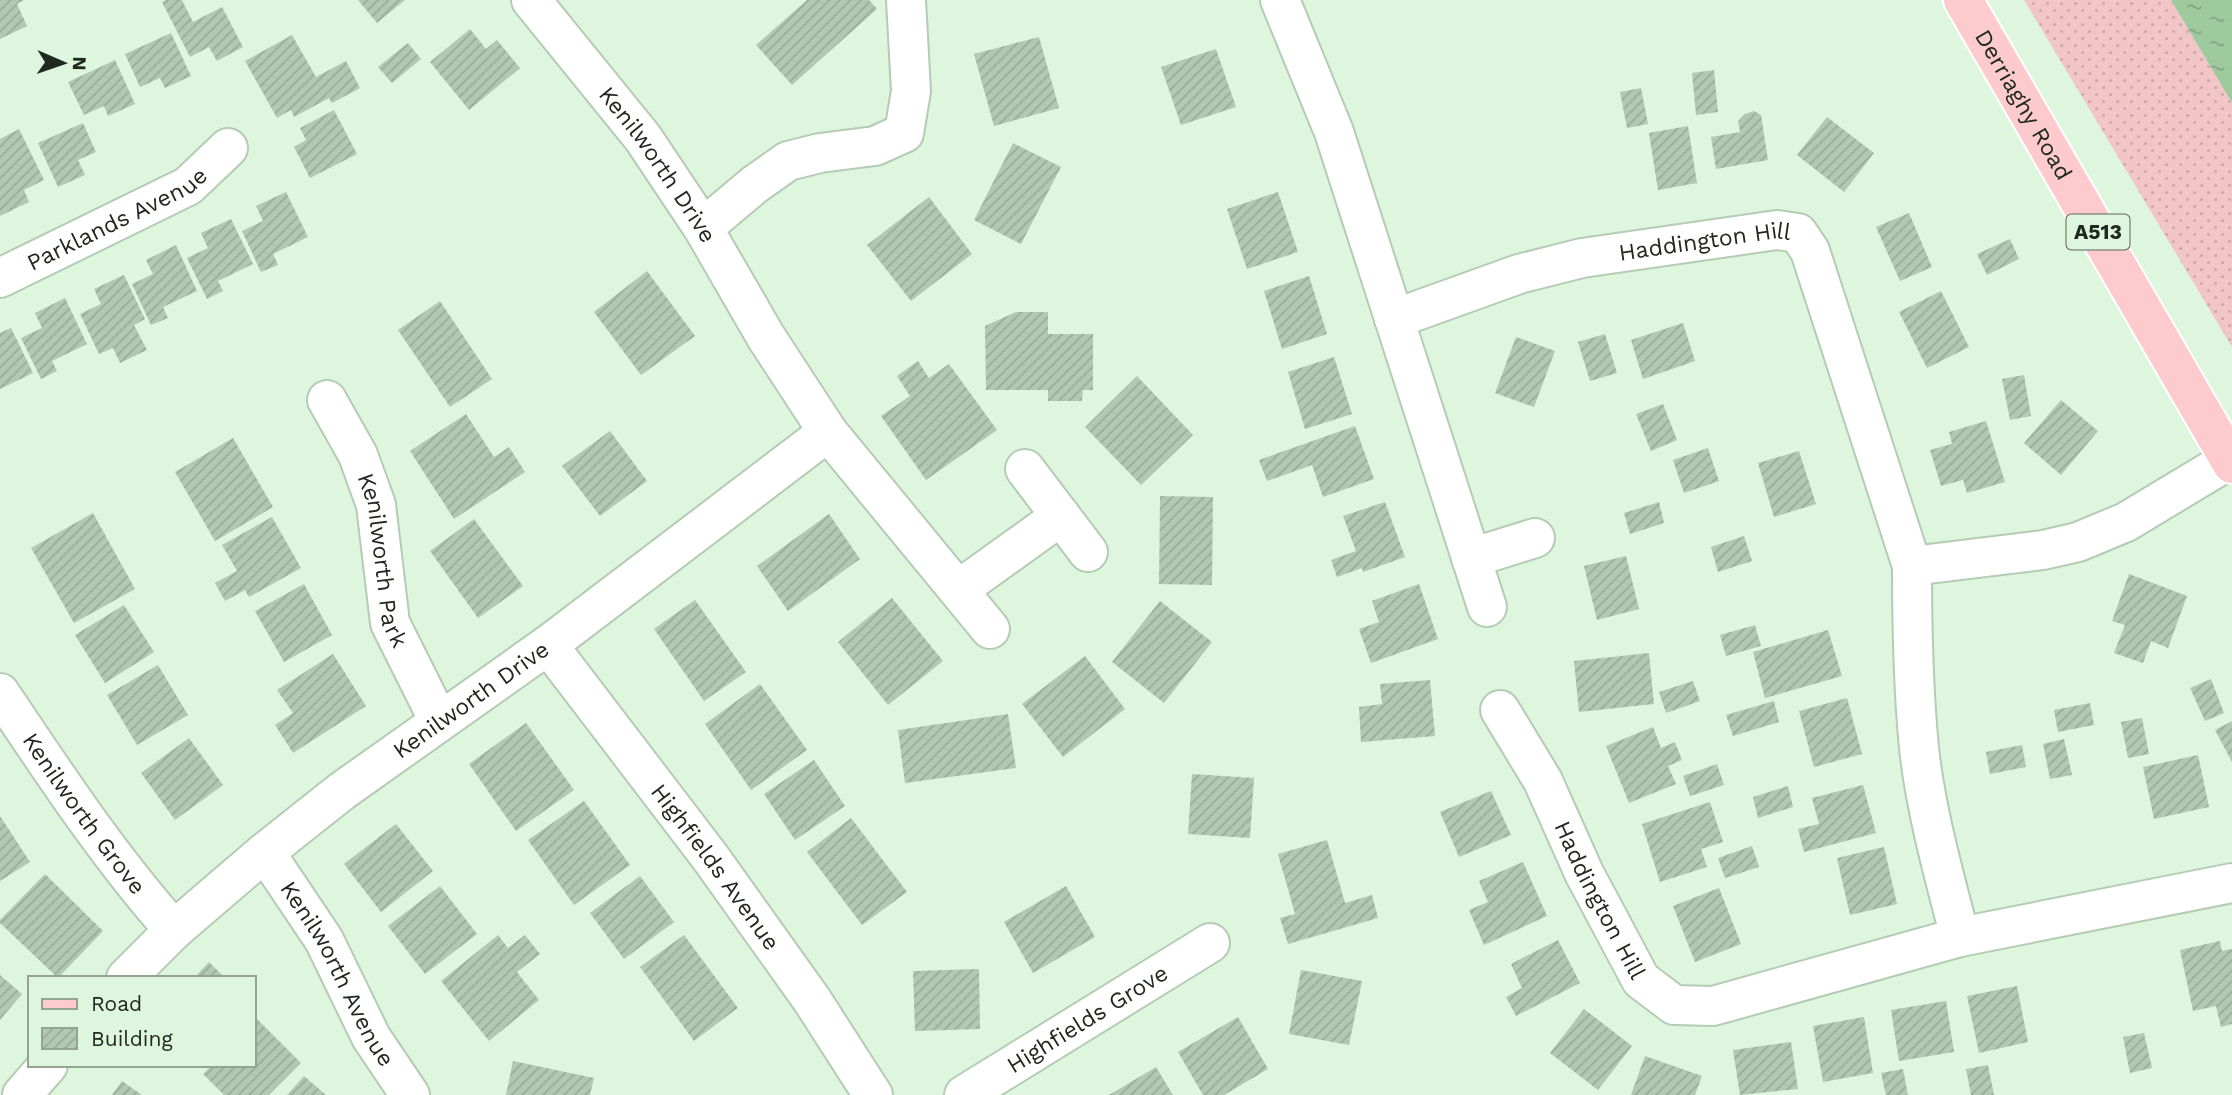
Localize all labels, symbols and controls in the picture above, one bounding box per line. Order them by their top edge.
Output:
street label: Derriaghy Road [1969,25,2077,185]
north arrow [28,28,98,98]
text: N [68,56,91,71]
street label: Kenilworth Drive [593,82,722,248]
street label: Parklands Avenue [23,162,213,277]
road number: A513 [2066,215,2130,250]
street label: Haddington Hill [1617,217,1793,267]
street label: Kenilworth Park [352,470,413,652]
street label: Kenilworth Drive [388,636,554,764]
street label: Kenilworth Grove [17,728,151,900]
street label: Highfields Avenue [645,779,785,956]
street label: Haddington Hill [1549,817,1651,984]
street label: Kenilworth Avenue [275,876,400,1072]
street label: Highfields Grove [1002,959,1173,1079]
legend [28,976,256,1067]
text: Road [91,991,142,1016]
text: Building [91,1026,173,1051]

